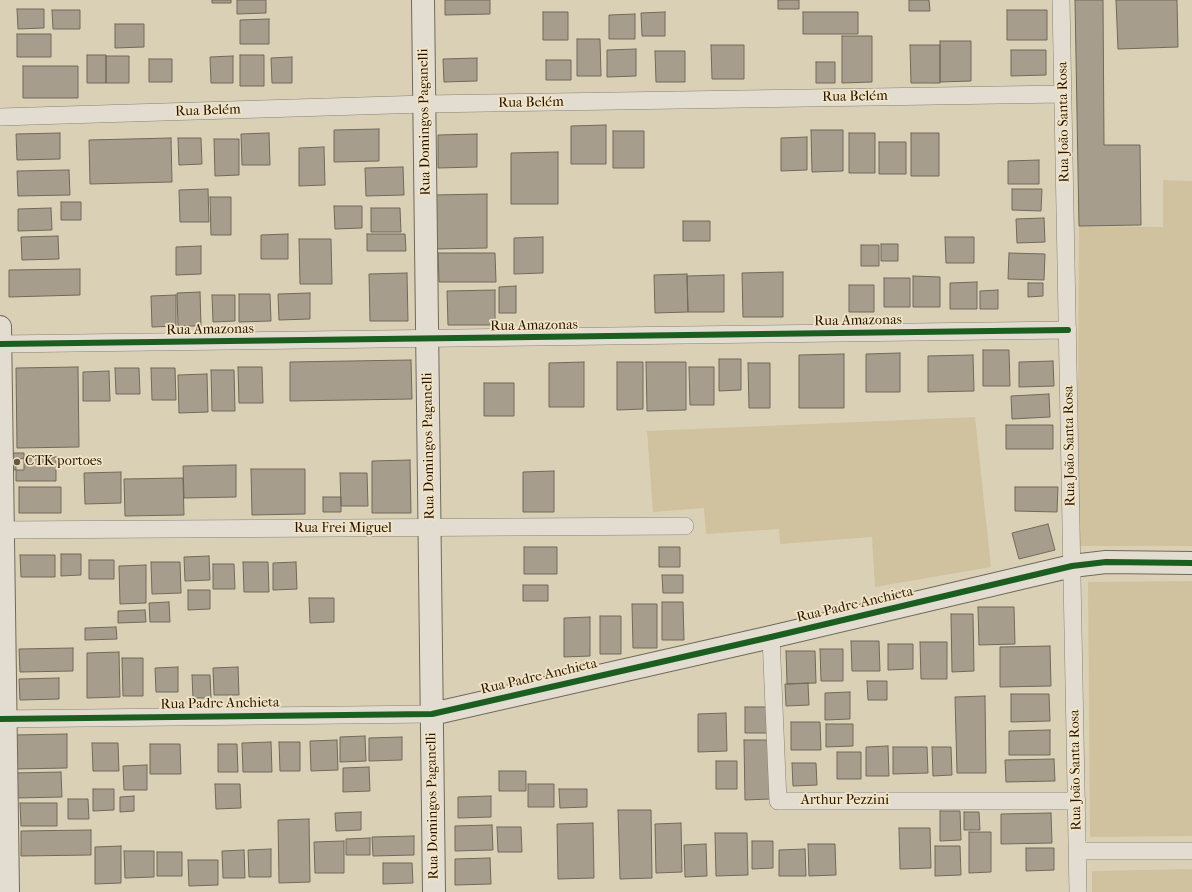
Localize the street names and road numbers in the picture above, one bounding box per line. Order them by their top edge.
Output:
street label: Rua Domingos Paganelli [415,48,435,196]
street label: Rua João Santa Rosa [1055,61,1073,183]
street label: Rua Belém [822,88,888,106]
street label: Rua Belém [498,94,564,112]
street label: Rua Belém [175,101,241,121]
street label: Rua Amazonas [814,312,902,330]
street label: Rua Amazonas [490,317,578,335]
street label: Rua Amazonas [166,321,254,339]
street label: Rua Domingos Paganelli [419,372,439,520]
street label: Rua João Santa Rosa [1061,385,1079,507]
street label: Rua Frei Miguel [294,521,392,537]
street label: Rua Padre Anchieta [795,583,915,627]
street label: Rua Padre Anchieta [479,655,599,699]
street label: Rua Padre Anchieta [160,695,280,713]
street label: Rua João Santa Rosa [1067,709,1085,831]
street label: Rua Domingos Paganelli [423,732,443,880]
street label: Arthur Pezzini [801,793,889,809]

